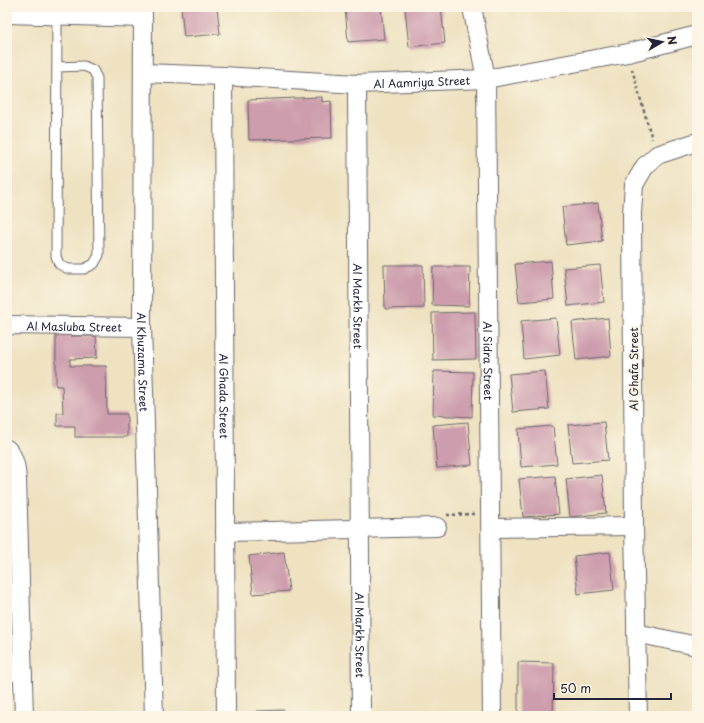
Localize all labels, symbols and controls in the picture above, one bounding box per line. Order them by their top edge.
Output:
north arrow [642,22,682,62]
text: N [663,35,681,46]
street label: Al Aamriya Street [373,71,471,92]
street label: Al Markh Street [350,263,367,349]
street label: Al Khuzama Street [133,312,153,412]
street label: Al Masluba Street [26,317,122,335]
street label: Al Sidra Street [480,321,498,401]
street label: Al Ghafa Street [625,327,642,411]
street label: Al Ghada Street [216,353,233,439]
street label: Al Markh Street [352,592,369,678]
scale bar [554,675,671,701]
text: 50 m [560,679,591,697]

